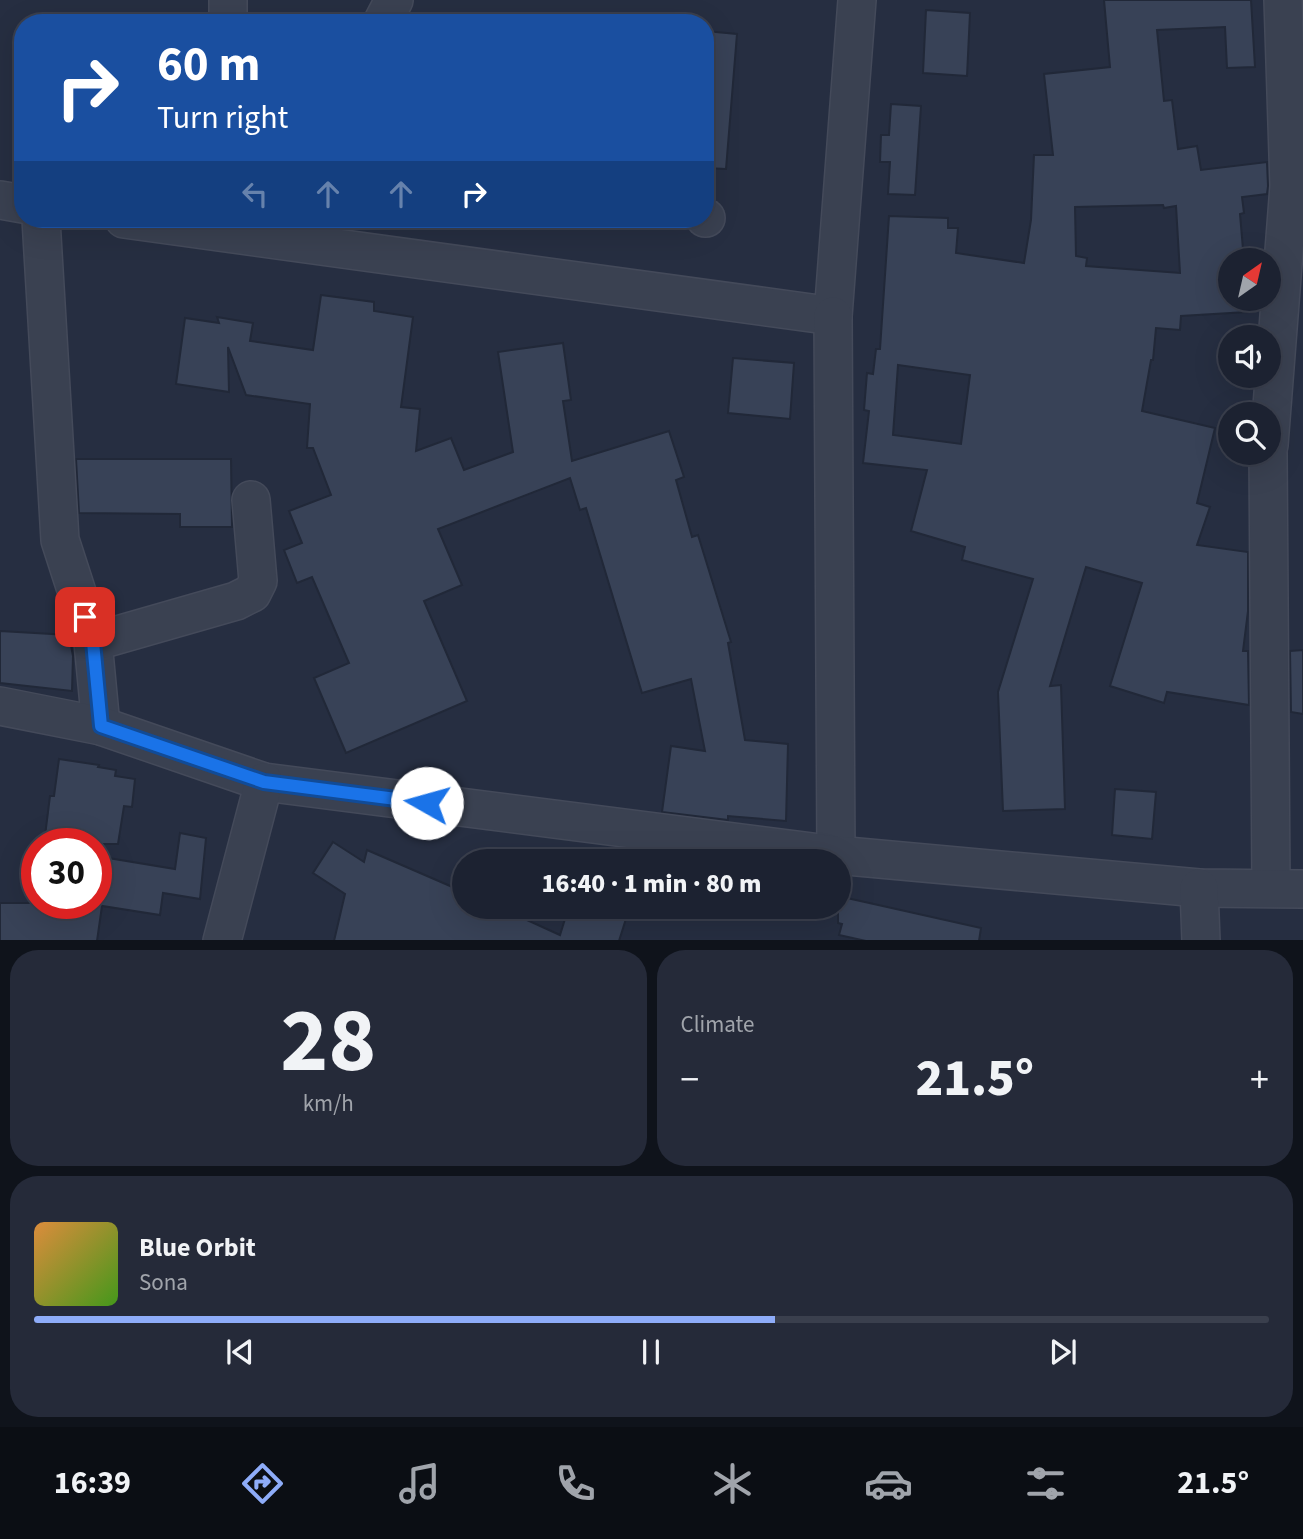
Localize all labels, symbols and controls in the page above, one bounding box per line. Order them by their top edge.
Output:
text: 60 m [157,30,261,100]
icon: right [42,42,133,133]
text: Turn right [157,95,288,141]
icon: left [236,175,274,213]
icon: ahead [309,175,347,213]
icon: ahead [382,175,420,213]
icon: right [455,175,493,213]
north arrow [1218,248,1281,312]
map controls [1218,248,1281,465]
button: sound [1218,325,1281,388]
button: search [1218,402,1281,465]
pin [55,587,115,647]
icon: arrive [66,598,104,636]
position arrow [390,766,464,840]
speed limit sign: 30 [21,828,112,919]
text: 16:40 · 1 min · 80 m [542,865,761,902]
text: 28 [280,977,376,1106]
text: Climate [681,1008,754,1041]
text: 21.5° [915,1042,1034,1116]
text: − [681,1053,699,1107]
text: + [1250,1053,1269,1107]
text: km/h [303,1087,354,1120]
text: Blue Orbit [139,1229,256,1266]
text: Sona [139,1266,188,1299]
icon: previous [221,1333,259,1371]
icon: pause [632,1333,670,1371]
icon: next [1044,1333,1082,1371]
icon: directions [238,1459,287,1508]
icon: music [395,1459,444,1508]
icon: phone [551,1459,600,1508]
icon: climate [708,1459,757,1508]
icon: car [864,1459,913,1508]
icon: filters [1021,1459,1070,1508]
text: 16:39 [54,1460,131,1506]
text: 21.5° [1177,1460,1249,1506]

